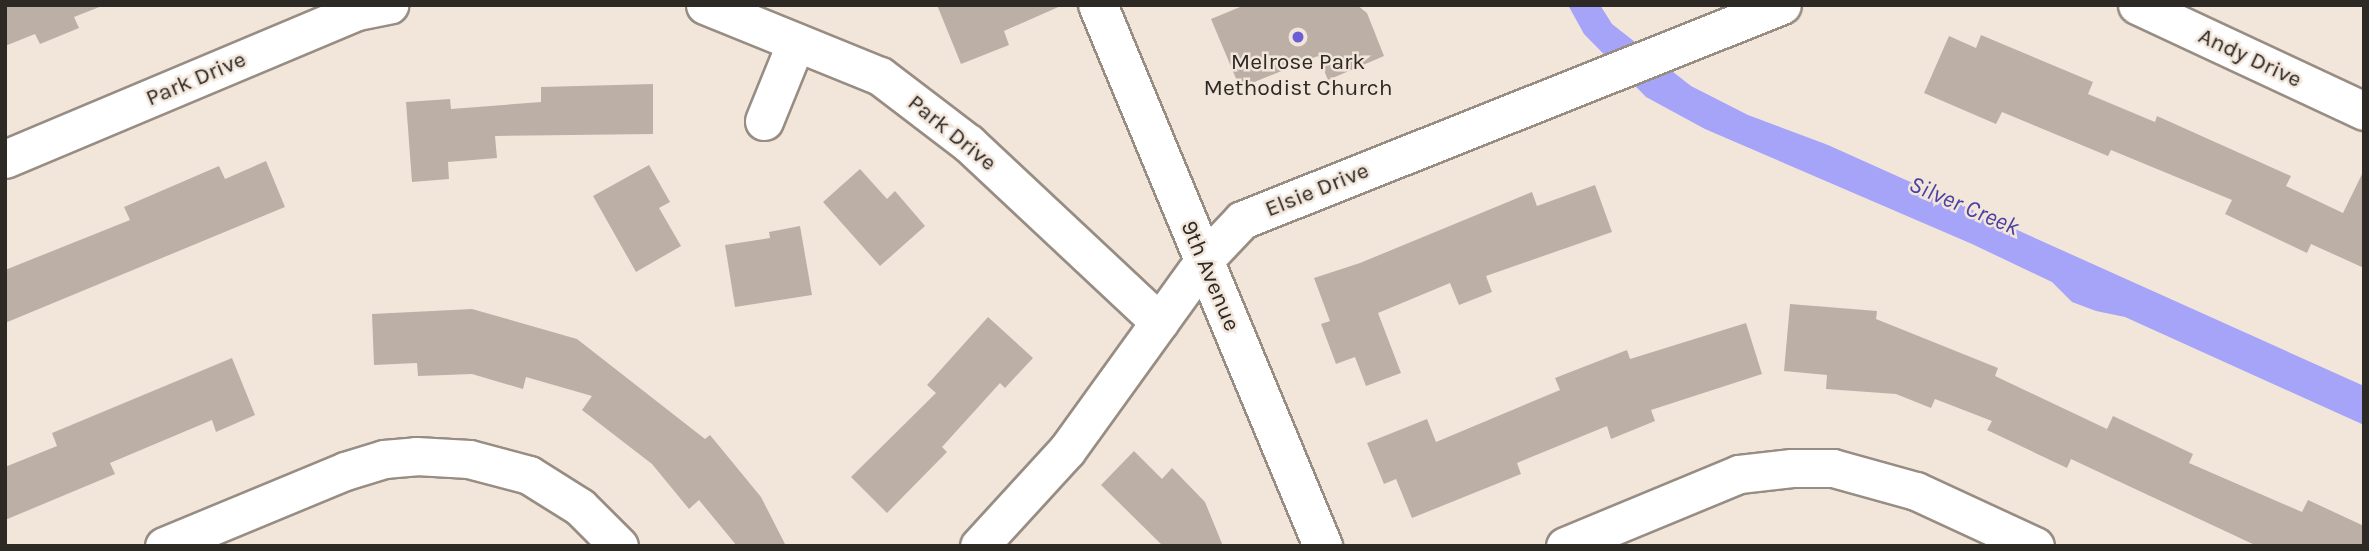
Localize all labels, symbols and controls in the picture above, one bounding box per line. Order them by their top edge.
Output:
street label: Andy Drive [2194,22,2306,94]
marker: Melrose Park Methodist Church [1290,29,1306,45]
street label: Park Drive [142,46,250,112]
place label: Melrose Park Methodist Church [1203,48,1393,102]
street label: Park Drive [902,89,1002,177]
street label: Elsie Drive [1261,157,1373,223]
water label: Silver Creek [1905,170,2023,242]
street label: 9th Avenue [1174,217,1246,335]

